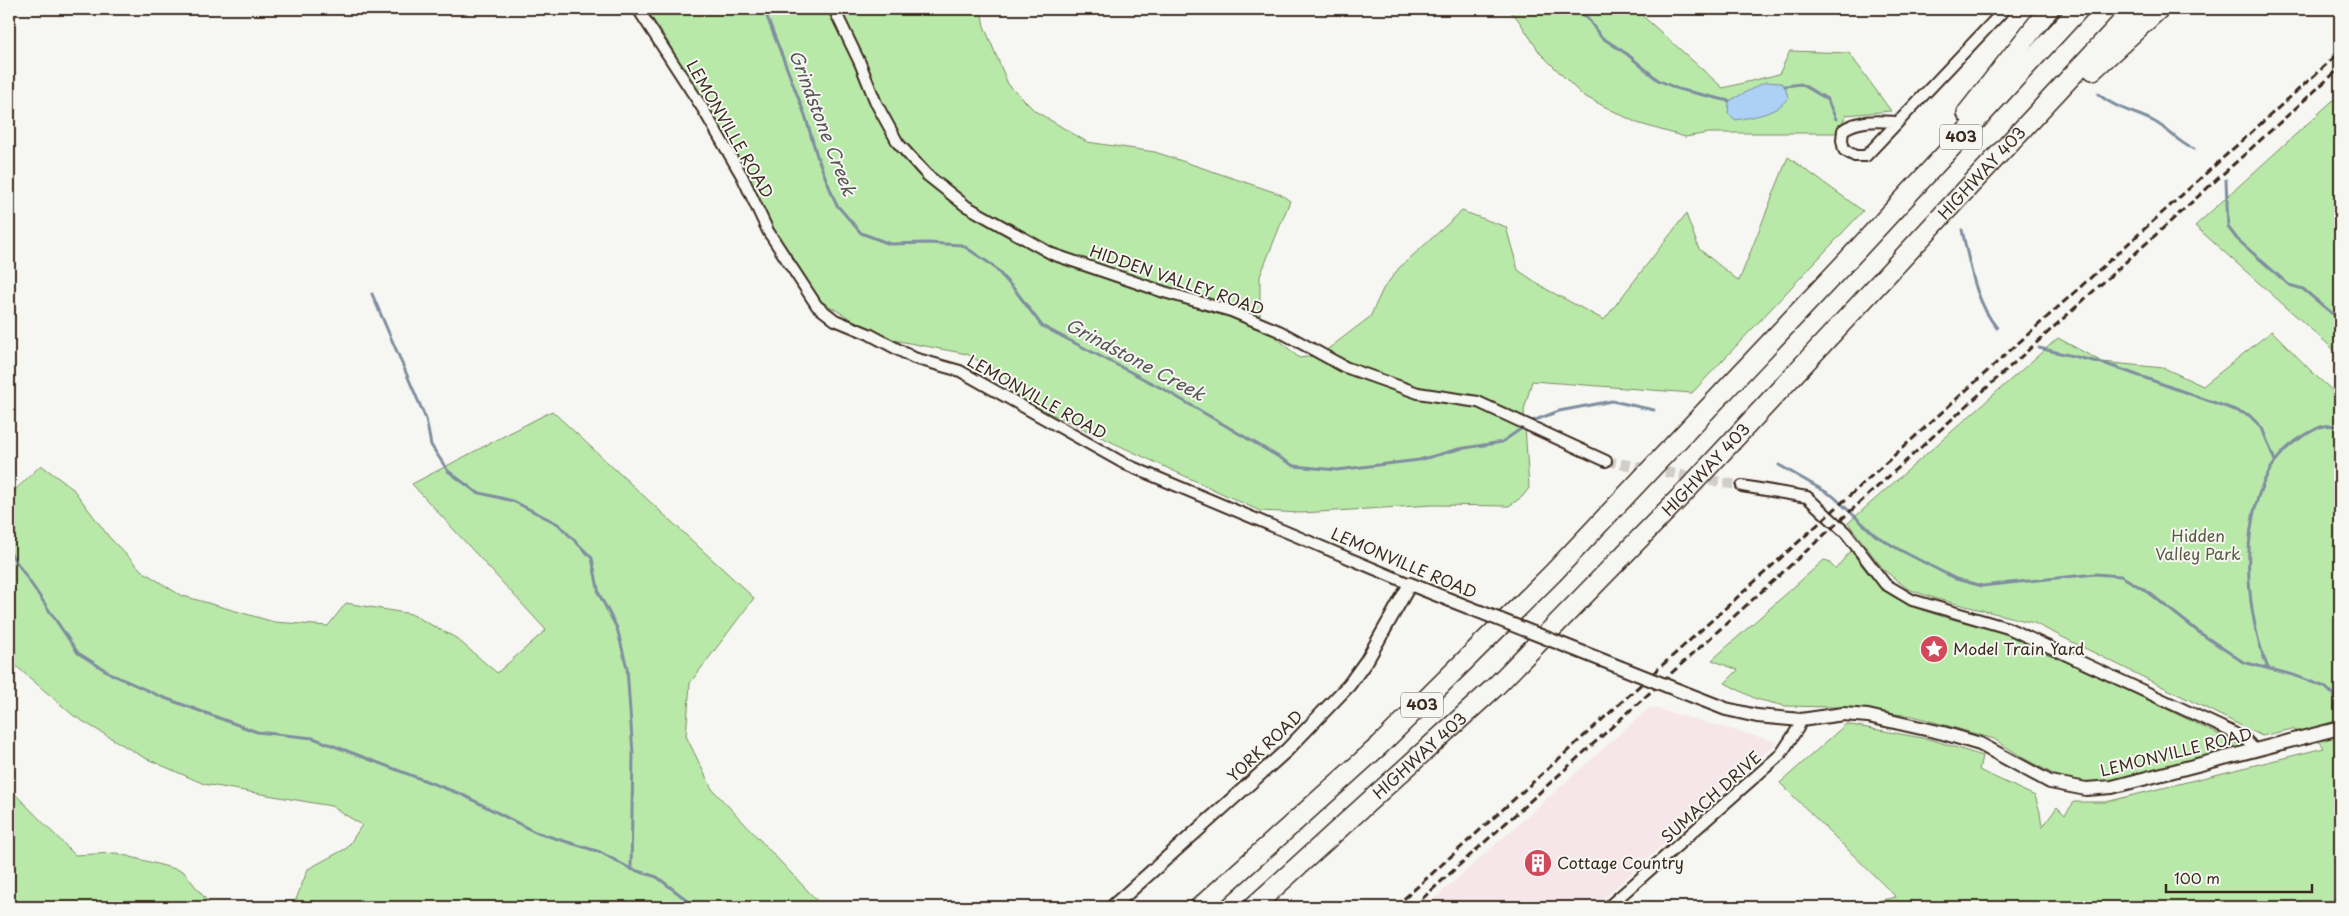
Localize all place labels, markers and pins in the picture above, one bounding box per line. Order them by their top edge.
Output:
place icon: Model Train Yard [1919,634,1949,664]
place label: Model Train Yard [1953,636,2085,660]
building icon: Cottage Country [1523,848,1553,878]
place label: Cottage Country [1557,850,1684,874]

